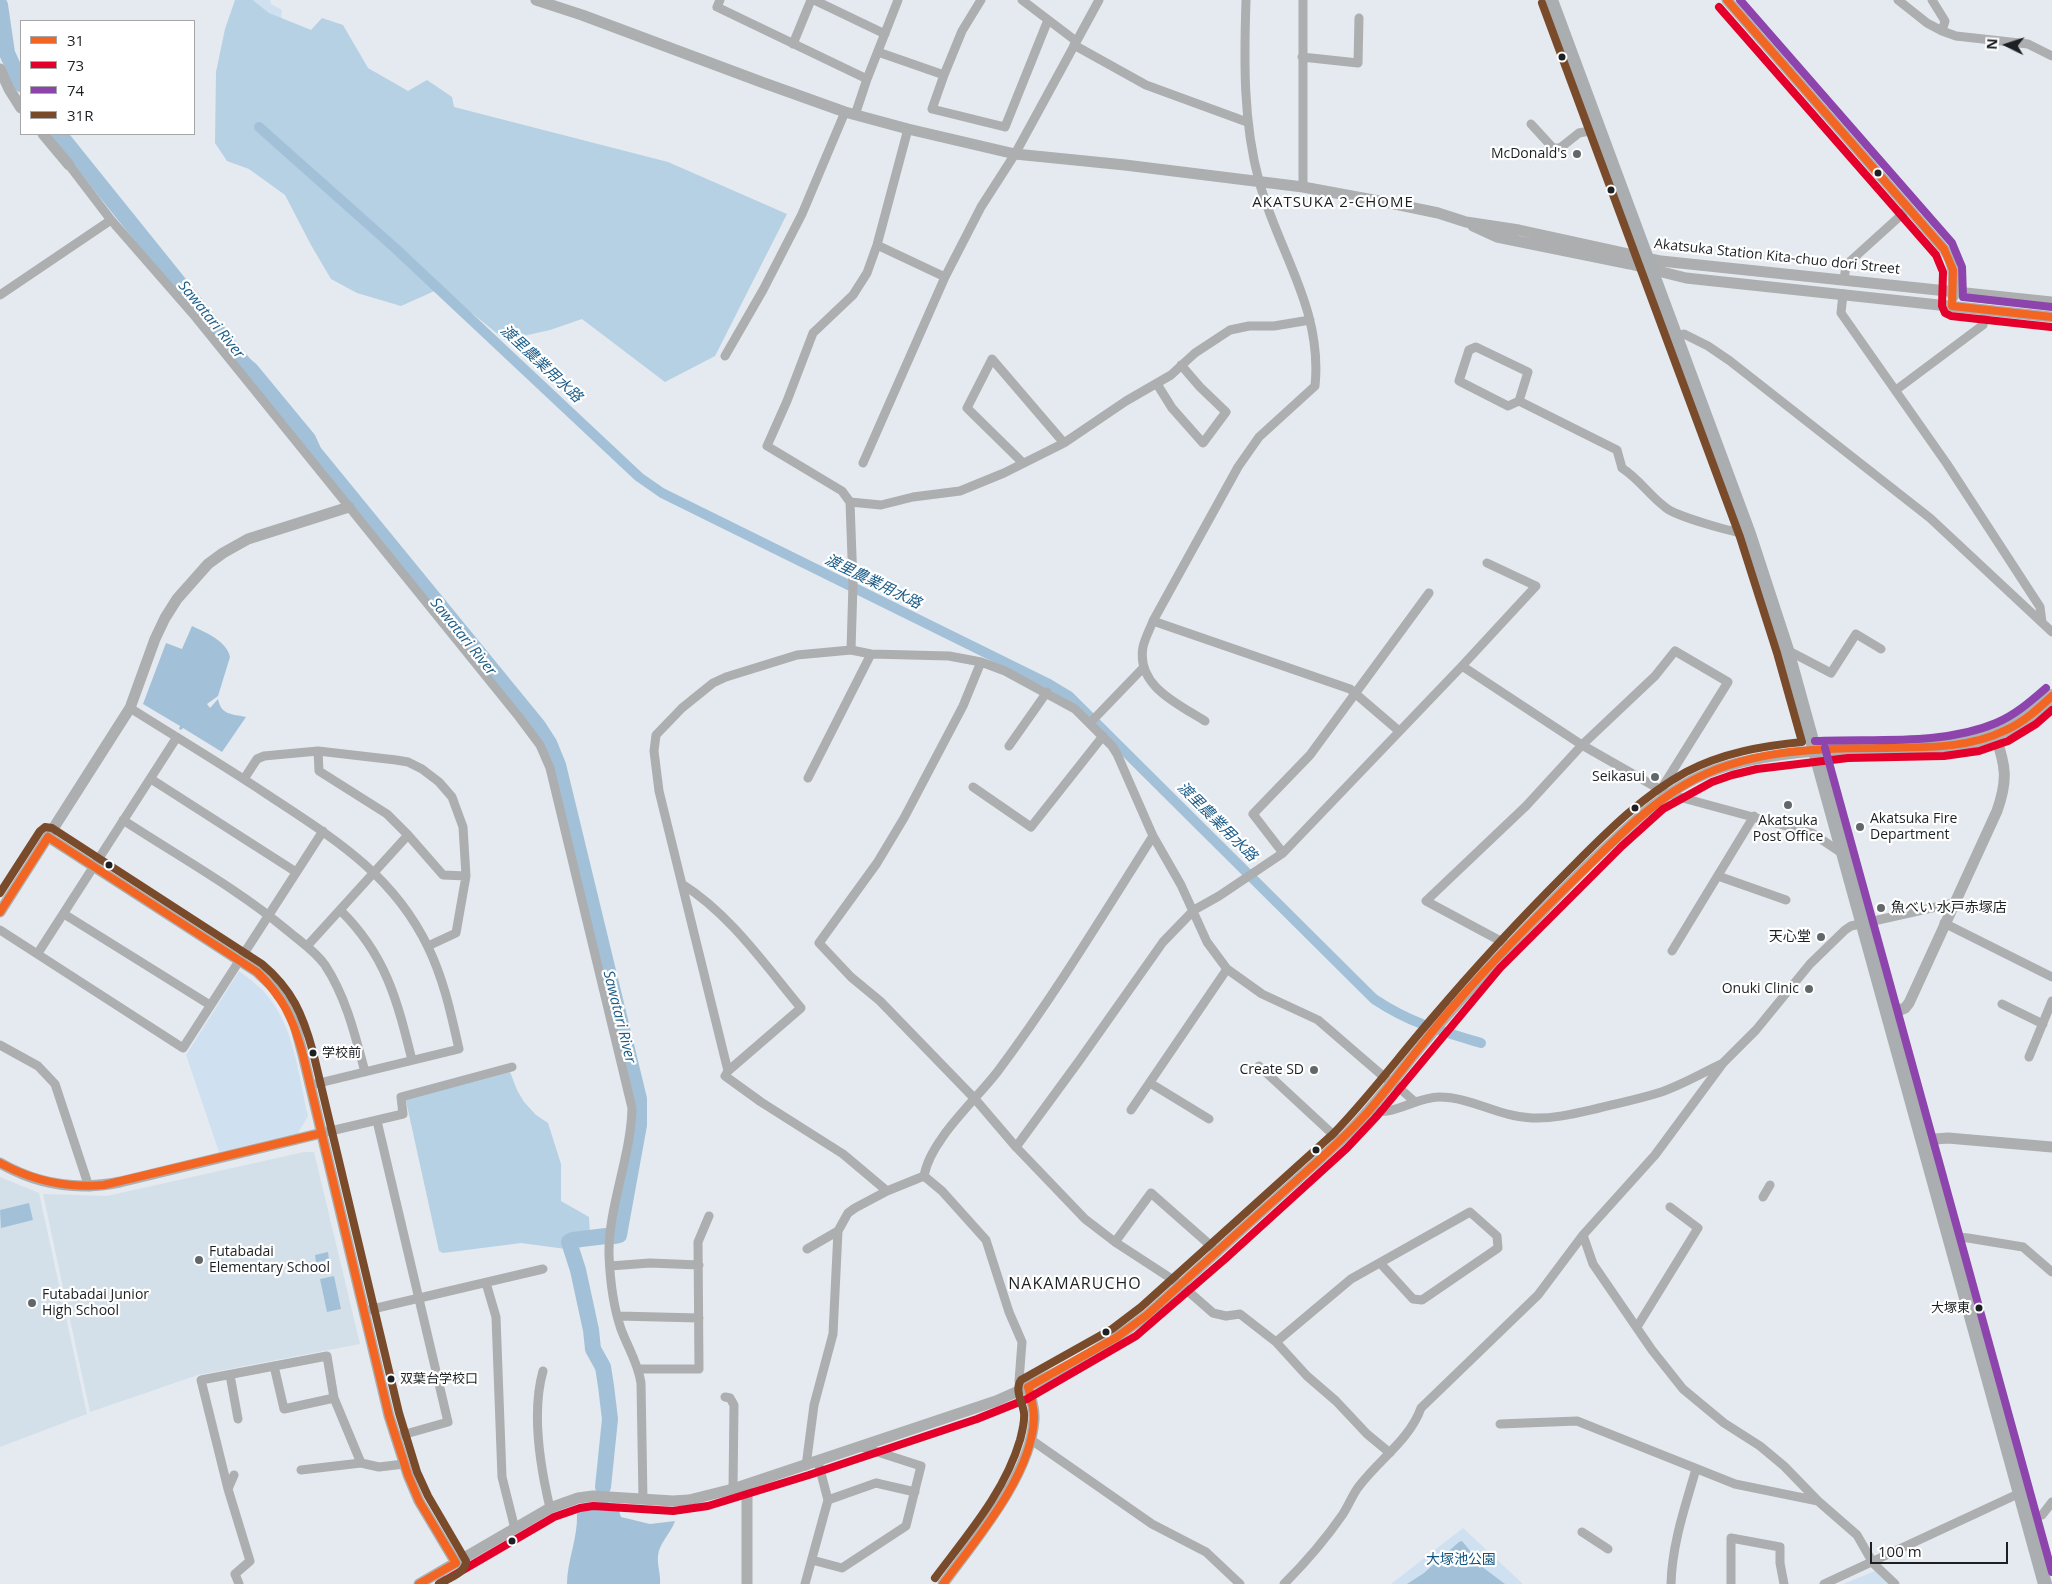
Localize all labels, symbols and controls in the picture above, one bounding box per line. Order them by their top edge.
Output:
legend [20,20,195,135]
north arrow [1982,20,2032,70]
text: 31 [67,30,84,50]
text: N [1982,38,2001,50]
unlabelled marker [1557,52,1567,62]
text: 73 [67,55,84,75]
text: 74 [67,80,84,100]
text: 31R [67,105,93,125]
place label: McDonald's [1491,146,1567,162]
marker: McDonald's [1571,148,1583,160]
unlabelled marker [1873,168,1883,178]
unlabelled marker [1606,185,1616,195]
district label: AKATSUKA 2-CHOME [1250,194,1416,212]
street label: Akatsuka Station Kita-chuo dori Street [1653,236,1901,278]
water label: Sawatari River [174,277,248,363]
water label: 渡里農業用水路 [496,322,586,406]
water label: 渡里農業用水路 [822,551,924,613]
water label: Sawatari River [426,594,500,680]
place label: Seikasui [1592,769,1645,785]
marker: Seikasui [1649,771,1661,783]
water label: 渡里農業用水路 [1174,779,1260,865]
marker: Akatsuka Post Office [1782,799,1794,811]
unlabelled marker [1630,803,1640,813]
place label: Akatsuka Fire Department [1870,811,1957,844]
place label: Akatsuka Post Office [1753,813,1823,846]
marker: Akatsuka Fire Department [1854,821,1866,833]
unlabelled marker [104,860,114,870]
place label: 魚べい 水戸赤塚店 [1891,900,2007,916]
marker: 魚べい 水戸赤塚店 [1875,902,1887,914]
place label: 天心堂 [1769,929,1811,945]
marker: 天心堂 [1815,931,1827,943]
water label: Sawatari River [599,969,639,1065]
place label: Onuki Clinic [1722,981,1799,997]
marker: Onuki Clinic [1803,983,1815,995]
place label: 学校前 [322,1045,361,1061]
marker: 学校前 [308,1048,318,1058]
place label: Create SD [1239,1062,1304,1078]
marker: Create SD [1308,1064,1320,1076]
unlabelled marker [1311,1145,1321,1155]
place label: Futabadai Elementary School [209,1244,330,1276]
marker: Futabadai Elementary School [193,1254,205,1266]
district label: NAKAMARUCHO [1007,1274,1143,1294]
place label: Futabadai Junior High School [42,1287,149,1320]
marker: Futabadai Junior High School [26,1297,38,1309]
place label: 大塚東 [1931,1300,1970,1316]
marker: 大塚東 [1974,1303,1984,1313]
unlabelled marker [1101,1327,1111,1337]
place label: 双葉台学校口 [400,1371,478,1387]
marker: 双葉台学校口 [386,1374,396,1384]
scale bar [1872,1532,2010,1564]
unlabelled marker [507,1536,517,1546]
text: 100 m [1878,1541,1922,1561]
park label: 大塚池公園 [1426,1552,1496,1568]

